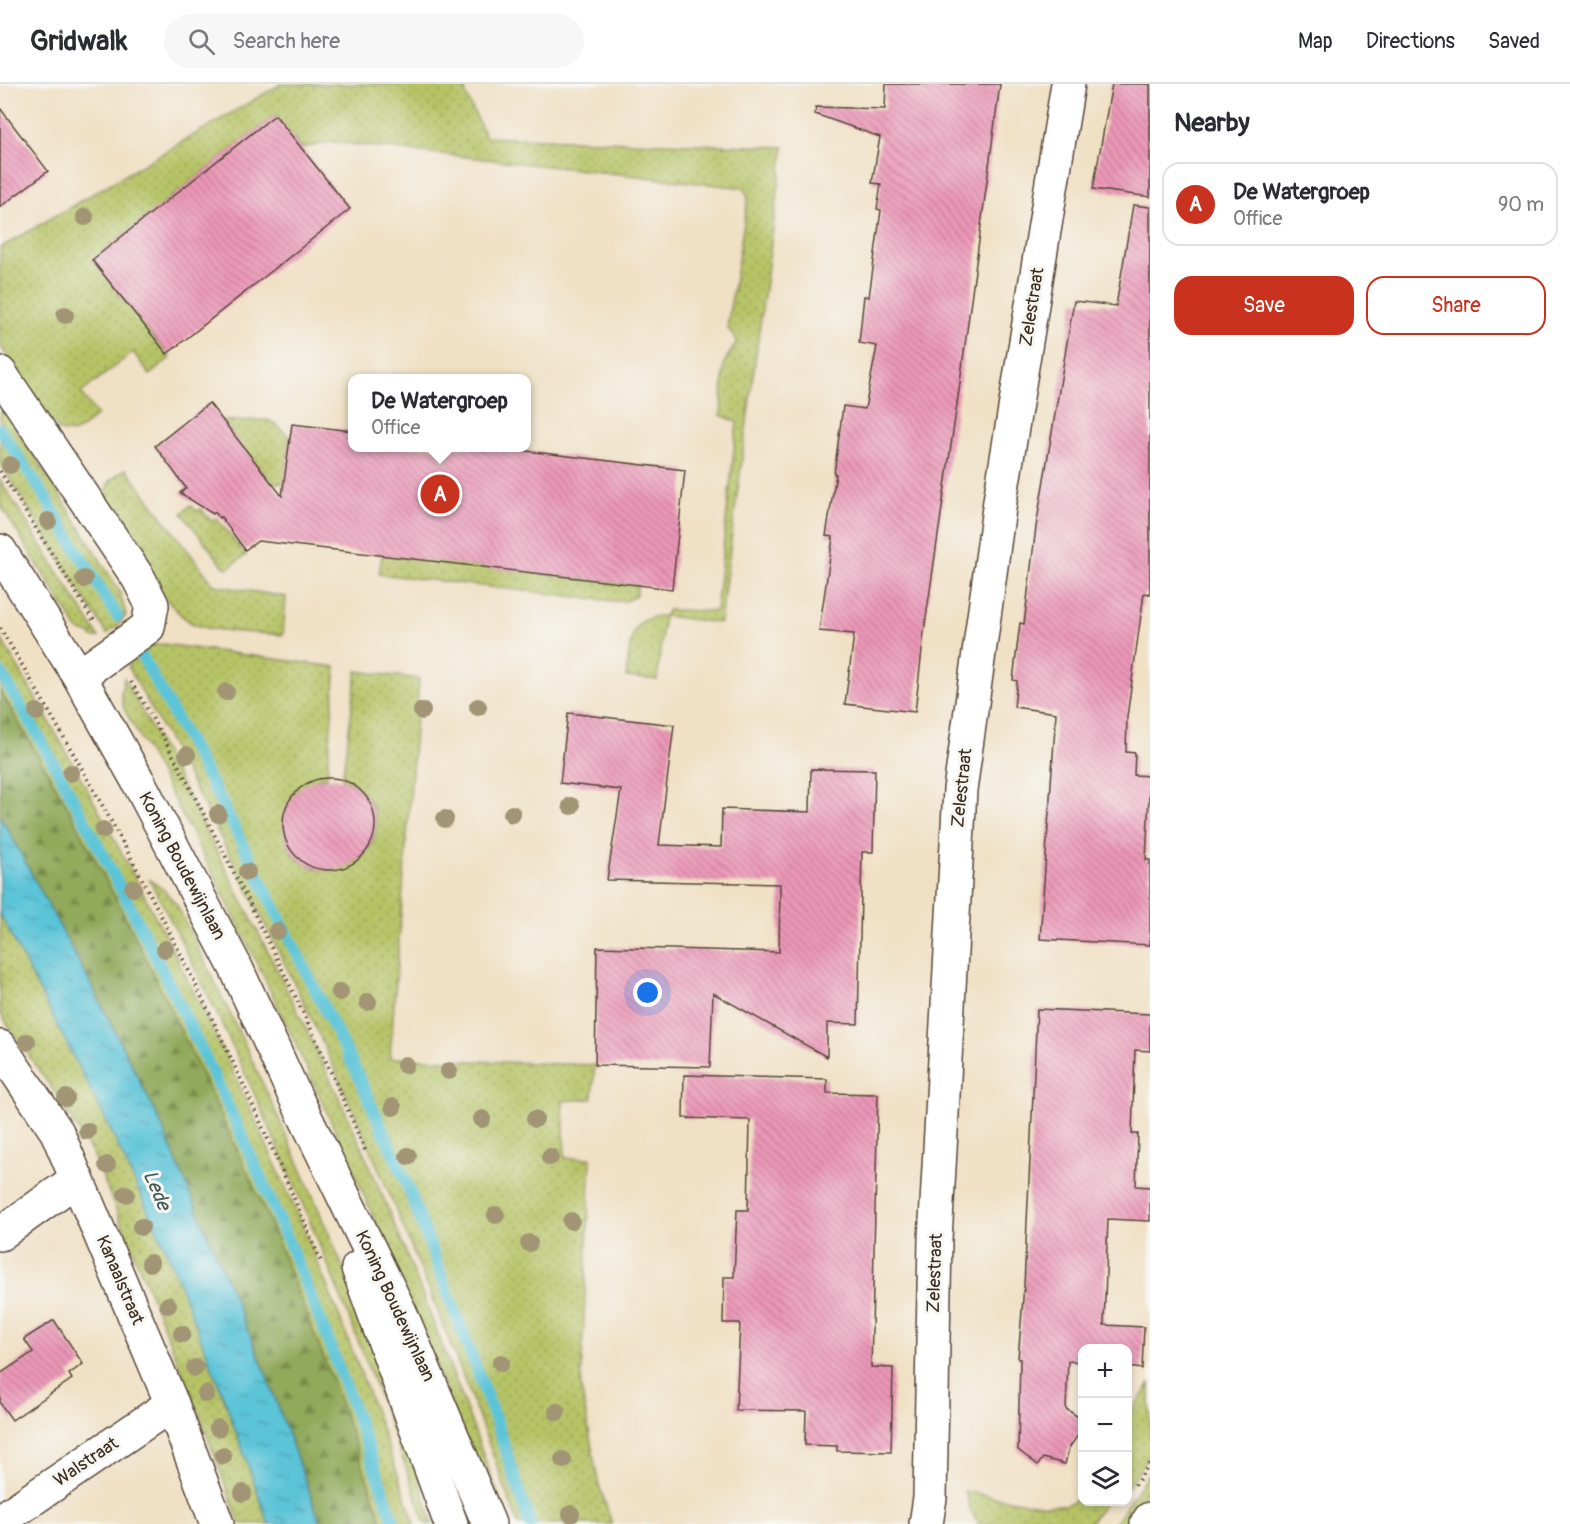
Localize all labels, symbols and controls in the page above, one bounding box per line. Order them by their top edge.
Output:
search box [164,14,584,68]
text: Gridwalk [30,24,128,59]
icon: search [185,25,218,58]
text: Search here [233,27,340,55]
text: Map [1298,28,1333,55]
text: Directions [1366,28,1455,55]
text: Saved [1488,28,1540,55]
text: Nearby [1174,107,1250,139]
text: De Watergroep [1233,178,1370,206]
text: A [1189,192,1202,217]
text: 90 m [1498,192,1544,217]
text: Office [1233,206,1282,231]
street label: Zelestraat [1014,265,1050,348]
button: Save [1174,276,1354,335]
button: Share [1366,276,1546,335]
popup [348,374,531,452]
text: De Watergroep [371,387,508,415]
text: Office [371,415,420,440]
pin: A [420,472,460,516]
street label: Zelestraat [946,747,978,829]
street label: Koning Boudewijnlaan [133,788,231,944]
your location [633,978,662,1007]
water label: Lede [137,1166,177,1216]
street label: Koning Boudewijnlaan [350,1227,440,1385]
street label: Kanaalstraat [91,1232,149,1329]
street label: Zelestraat [922,1232,948,1313]
map controls [1078,1344,1132,1506]
button: + [1078,1344,1132,1398]
button: − [1078,1398,1132,1452]
street label: Walstraat [49,1432,123,1492]
button: layers [1078,1452,1132,1506]

